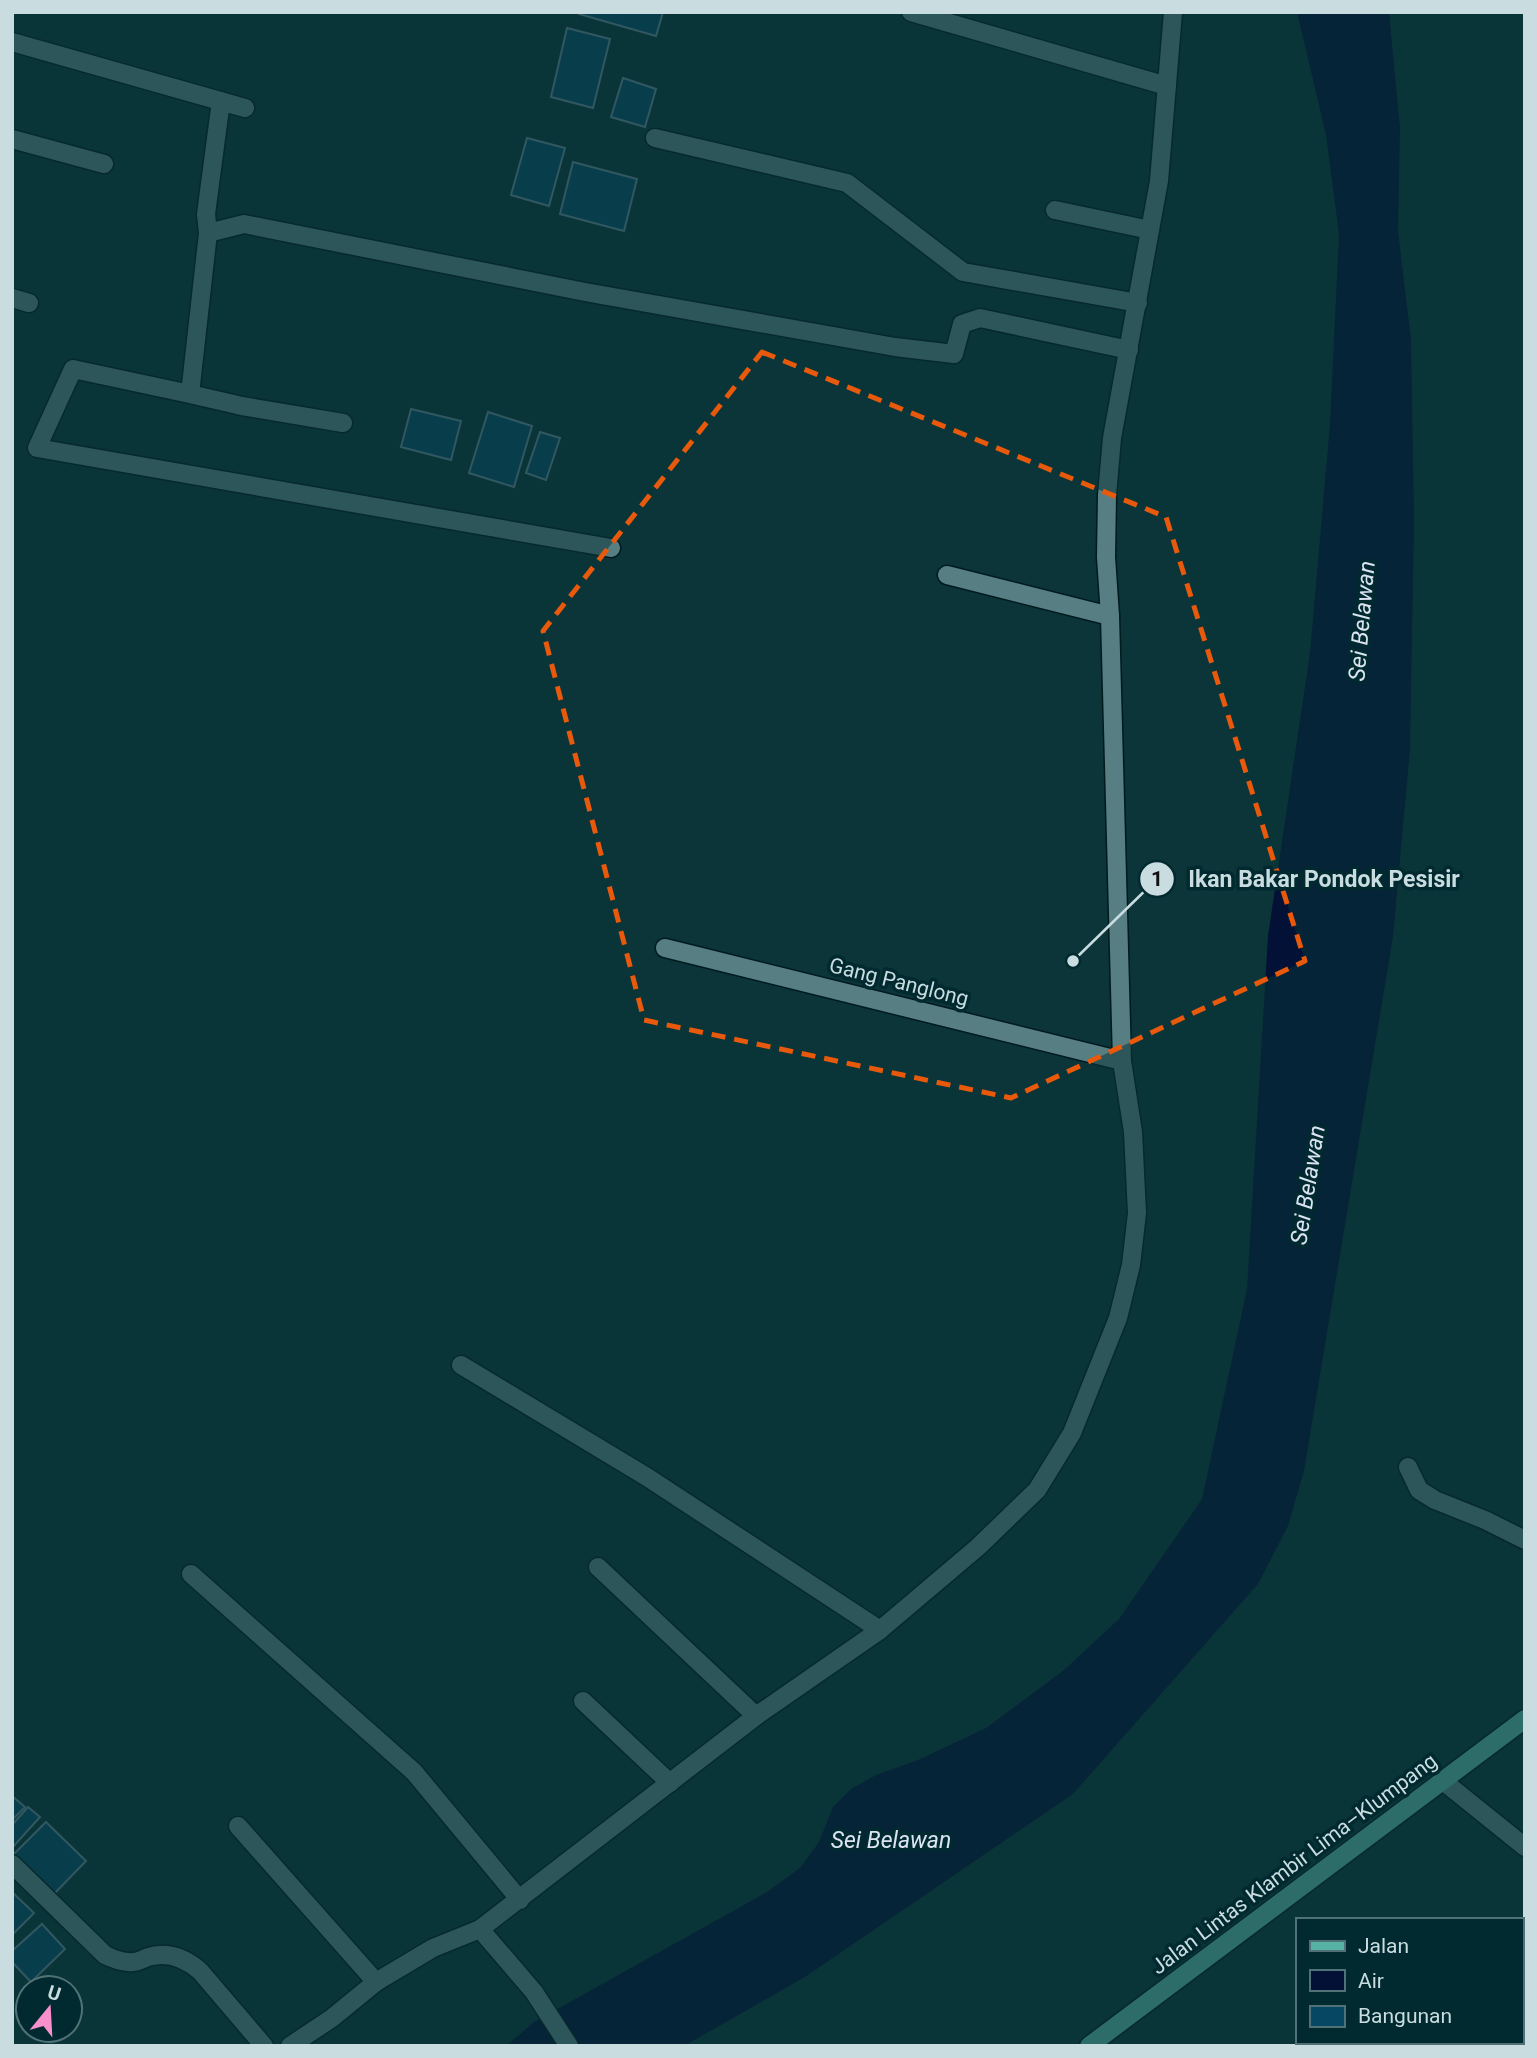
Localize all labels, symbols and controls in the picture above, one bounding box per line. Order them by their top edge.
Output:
water label: Sei Belawan [1343,560,1381,682]
callout: Ikan Bakar Pondok Pesisir [1140,857,1474,901]
text: Ikan Bakar Pondok Pesisir [1188,866,1460,893]
text: 1 [1151,867,1163,891]
street label: Gang Panglong [827,953,971,1011]
water label: Sei Belawan [1285,1123,1331,1247]
street label: Jalan Lintas Klambir Lima–Klumpang [1146,1748,1442,1980]
water label: Sei Belawan [831,1827,951,1854]
legend [1296,1918,1523,2044]
text: Air [1358,1969,1384,1993]
north arrow [14,1974,84,2044]
text: U [45,1980,64,2006]
text: Bangunan [1358,2004,1452,2028]

